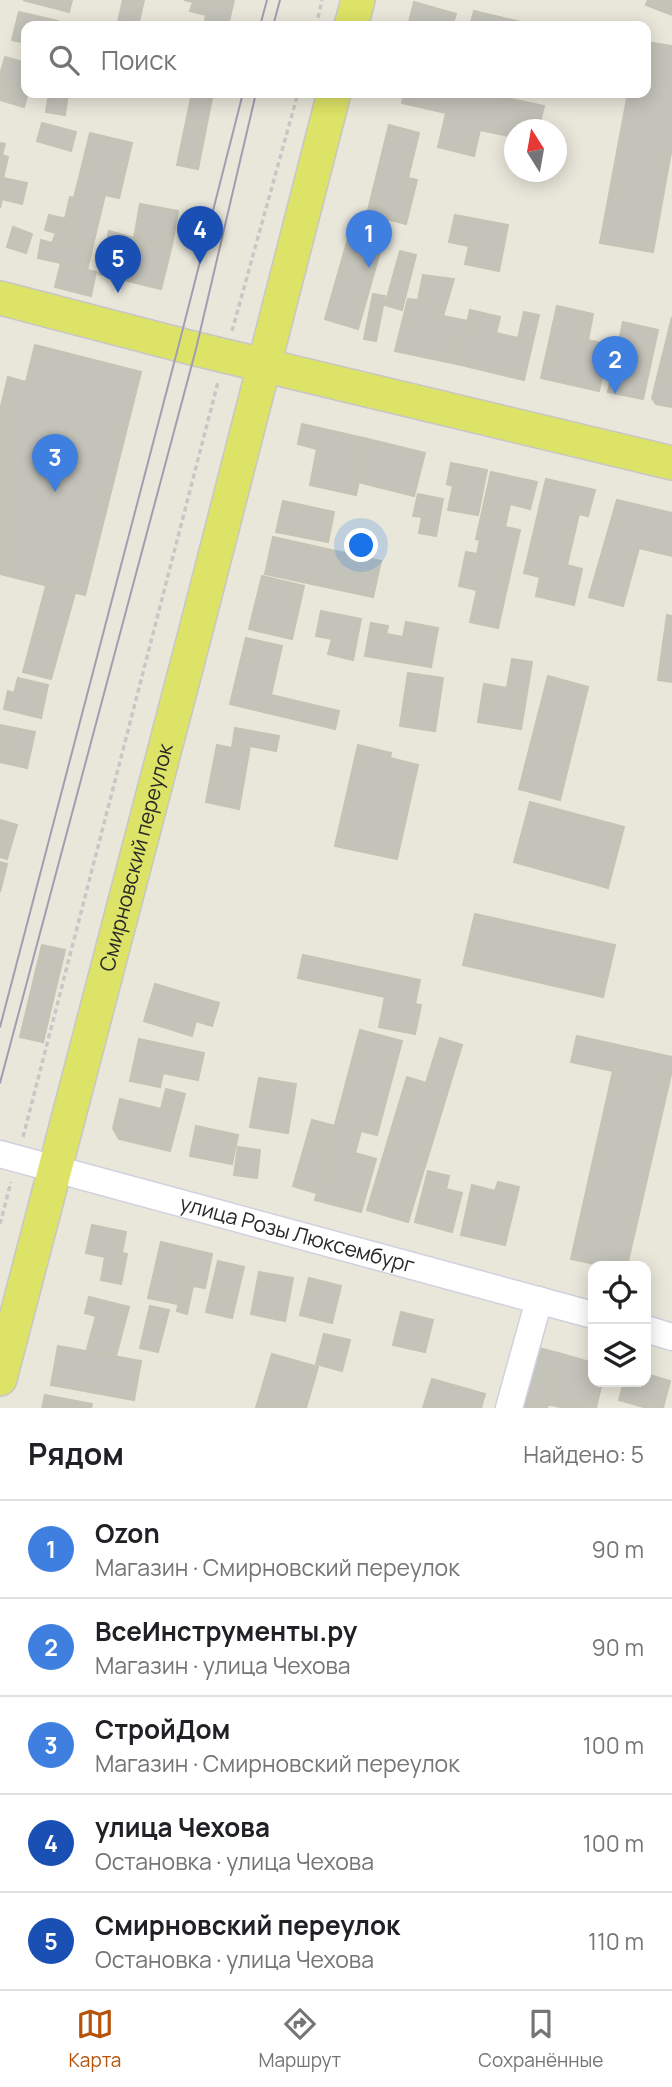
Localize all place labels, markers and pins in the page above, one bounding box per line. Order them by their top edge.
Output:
pin: 4 [177,206,223,264]
pin: 1 [346,210,392,268]
pin: 5 [95,235,141,293]
pin: 2 [592,336,638,394]
pin: 3 [32,434,78,492]

